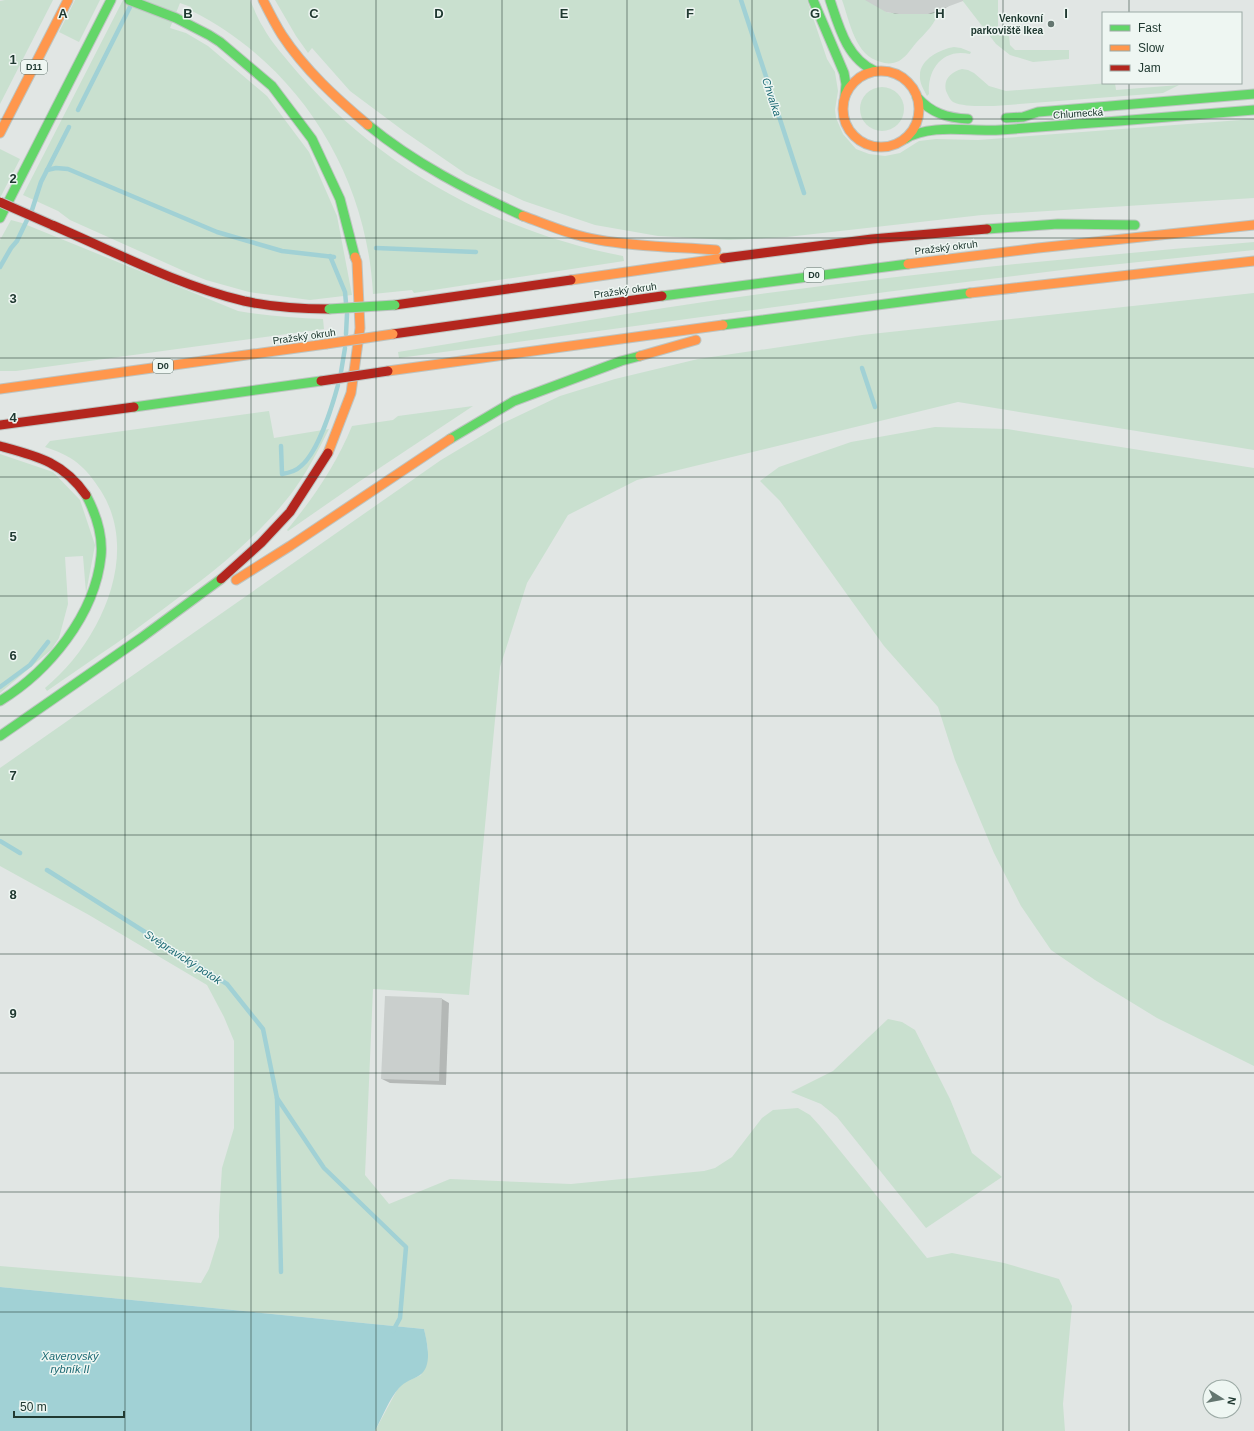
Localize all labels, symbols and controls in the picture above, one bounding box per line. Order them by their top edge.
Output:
text: A [58,6,68,21]
text: B [183,6,193,21]
text: C [309,6,319,21]
text: D [434,6,444,21]
text: E [560,6,569,21]
text: F [686,6,694,21]
text: G [810,6,820,21]
text: H [935,6,945,21]
text: I [1064,6,1068,21]
legend [1102,12,1242,84]
place label: Venkovní parkoviště Ikea [971,13,1044,36]
marker: Venkovní parkoviště Ikea [1046,19,1056,29]
text: Fast [1138,21,1162,35]
text: Slow [1138,41,1164,55]
text: 1 [9,52,17,67]
road number: D11 [21,60,47,74]
text: Jam [1138,61,1161,75]
water label: Chvalka [760,76,784,118]
street label: Chlumecká [1053,106,1104,121]
text: 2 [9,171,17,186]
street label: Pražský okruh [914,238,978,257]
road number: D0 [804,268,824,282]
street label: Pražský okruh [593,281,657,300]
text: 3 [9,291,17,306]
street label: Pražský okruh [272,327,336,346]
road number: D0 [153,359,173,373]
text: 4 [9,410,17,425]
text: 5 [9,529,17,544]
text: 6 [9,648,17,663]
text: 7 [9,768,17,783]
text: 8 [9,887,17,902]
water label: Svépravický potok [142,928,224,987]
text: 9 [9,1006,17,1021]
water label: Xaverovský rybník II [41,1350,100,1375]
north arrow [1202,1379,1242,1419]
scale bar [14,1393,124,1419]
text: N [1225,1396,1238,1406]
text: 50 m [20,1400,47,1414]

